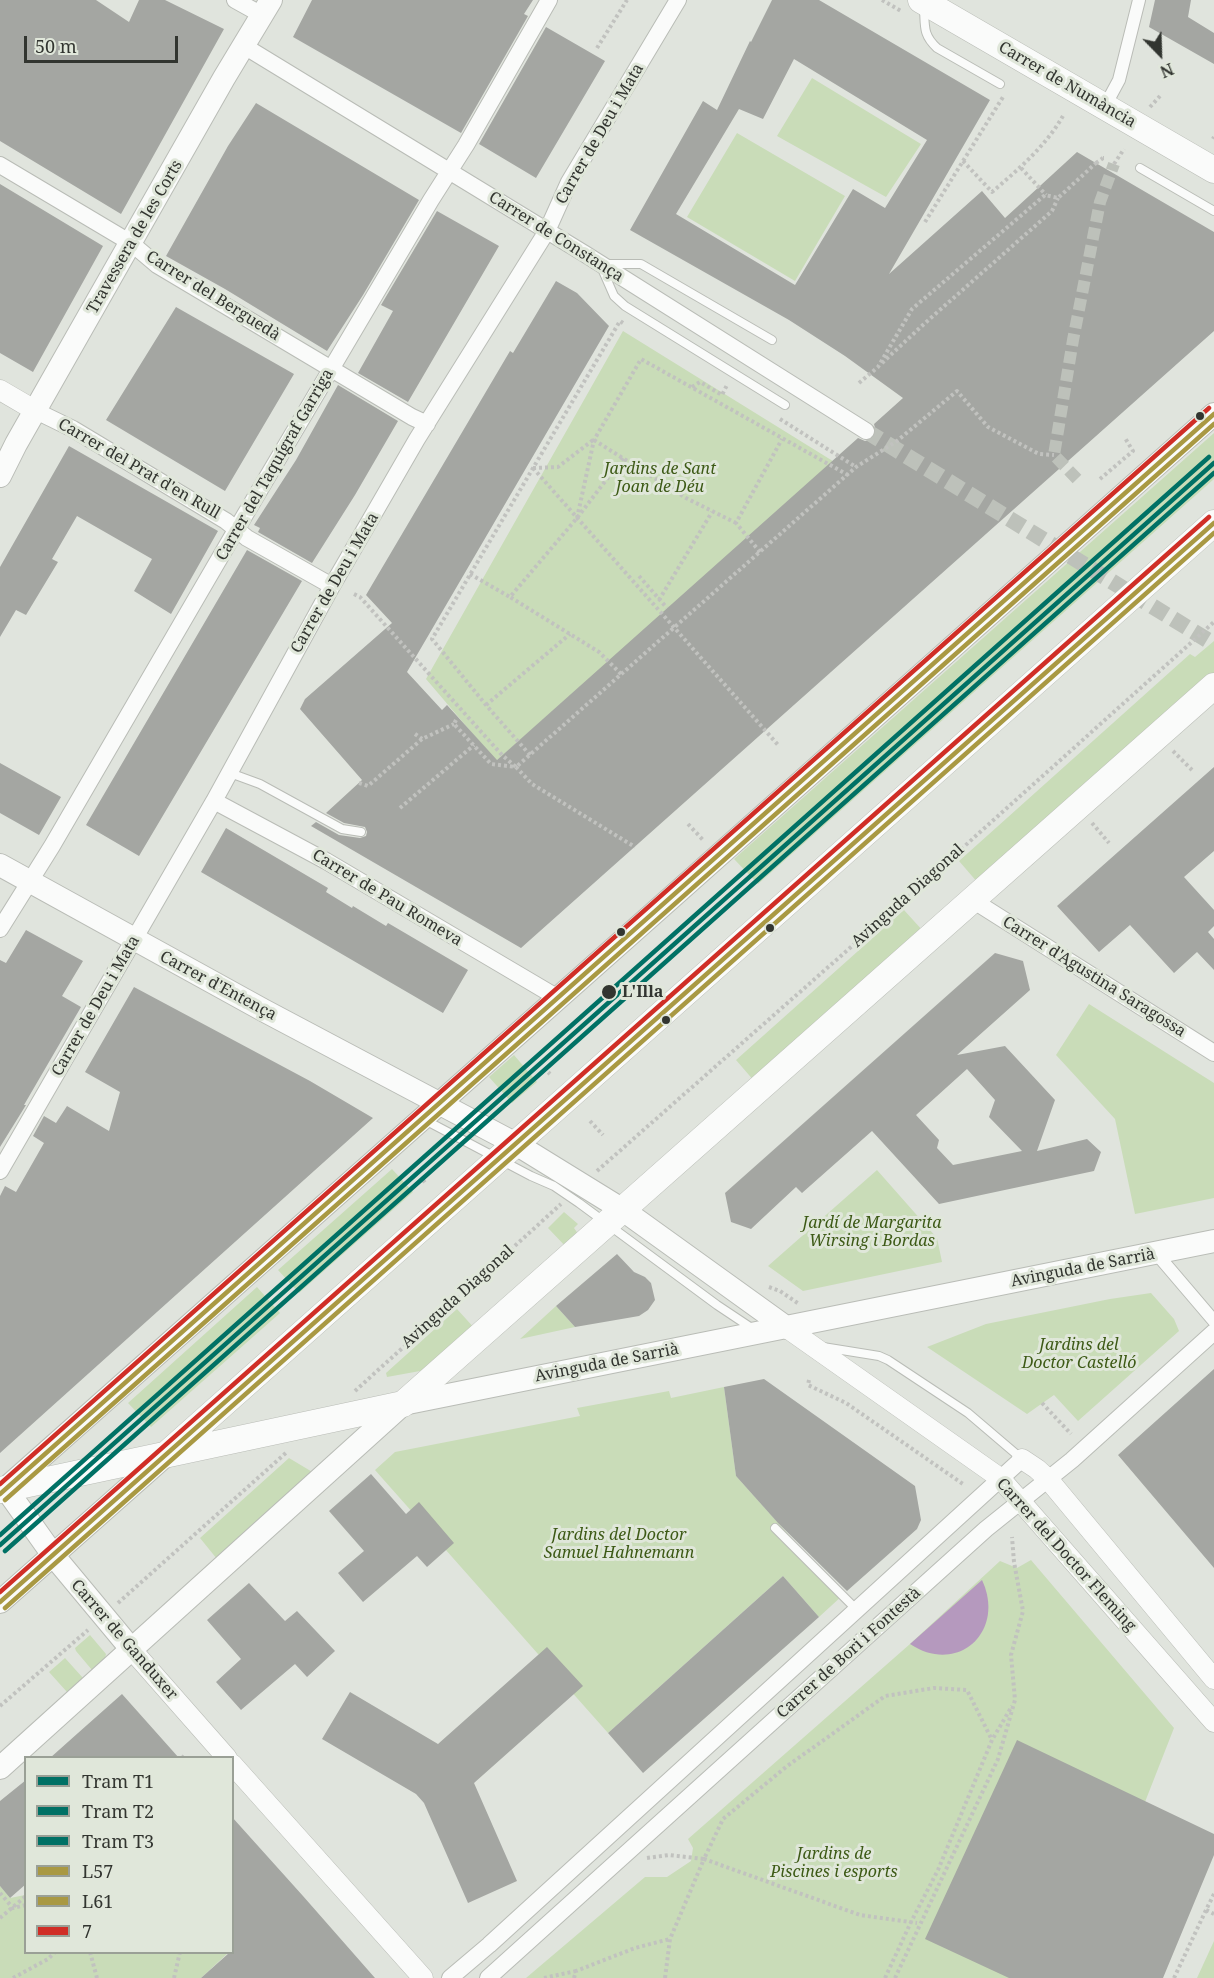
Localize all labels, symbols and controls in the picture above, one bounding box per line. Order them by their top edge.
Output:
scale bar [27,24,182,62]
north arrow [1130,24,1190,84]
text: 50 m [35,34,77,58]
street label: Carrer de Numància [995,38,1139,132]
text: N [1157,58,1177,83]
street label: Carrer de Deu i Mata [552,60,648,208]
street label: Travessera de les Corts [83,157,187,317]
street label: Carrer de Constança [485,188,627,286]
street label: Carrer del Berguedà [142,247,284,345]
street label: Carrer del Taquígraf Garriga [212,366,338,564]
unlabelled marker [1194,410,1206,422]
street label: Carrer del Prat d'en Rull [55,415,223,523]
park label: Jardins de Sant Joan de Déu [604,459,716,497]
street label: Carrer de Deu i Mata [287,509,383,657]
street label: Avinguda Diagonal [848,840,968,952]
street label: Carrer de Pau Romeva [309,846,465,950]
street label: Carrer d'Agustina Saragossa [999,913,1189,1041]
unlabelled marker [764,922,776,934]
unlabelled marker [615,926,627,938]
street label: Carrer de Deu i Mata [48,932,144,1080]
street label: Carrer d'Entença [156,947,280,1025]
place label: L'Illa [622,982,663,1002]
marker: L'Illa [600,983,618,1001]
unlabelled marker [660,1014,672,1026]
park label: Jardí de Margarita Wirsing i Bordas [803,1213,941,1251]
street label: Avinguda Diagonal [398,1241,518,1353]
street label: Avinguda de Sarrià [1009,1245,1157,1291]
park label: Jardins del Doctor Castelló [1022,1335,1136,1373]
street label: Avinguda de Sarrià [533,1340,681,1386]
street label: Carrer del Doctor Fleming [992,1475,1140,1635]
park label: Jardins del Doctor Samuel Hahnemann [544,1525,694,1563]
street label: Carrer de Ganduxer [67,1576,181,1704]
street label: Carrer de Bori i Fontestà [773,1583,925,1723]
legend [24,1756,234,1954]
text: Tram T1 [82,1769,154,1793]
text: Tram T2 [82,1799,154,1823]
text: Tram T3 [82,1829,154,1853]
park label: Jardins de Piscines i esports [770,1844,898,1882]
text: L57 [82,1859,113,1883]
text: L61 [82,1889,113,1913]
text: 7 [82,1919,92,1943]

